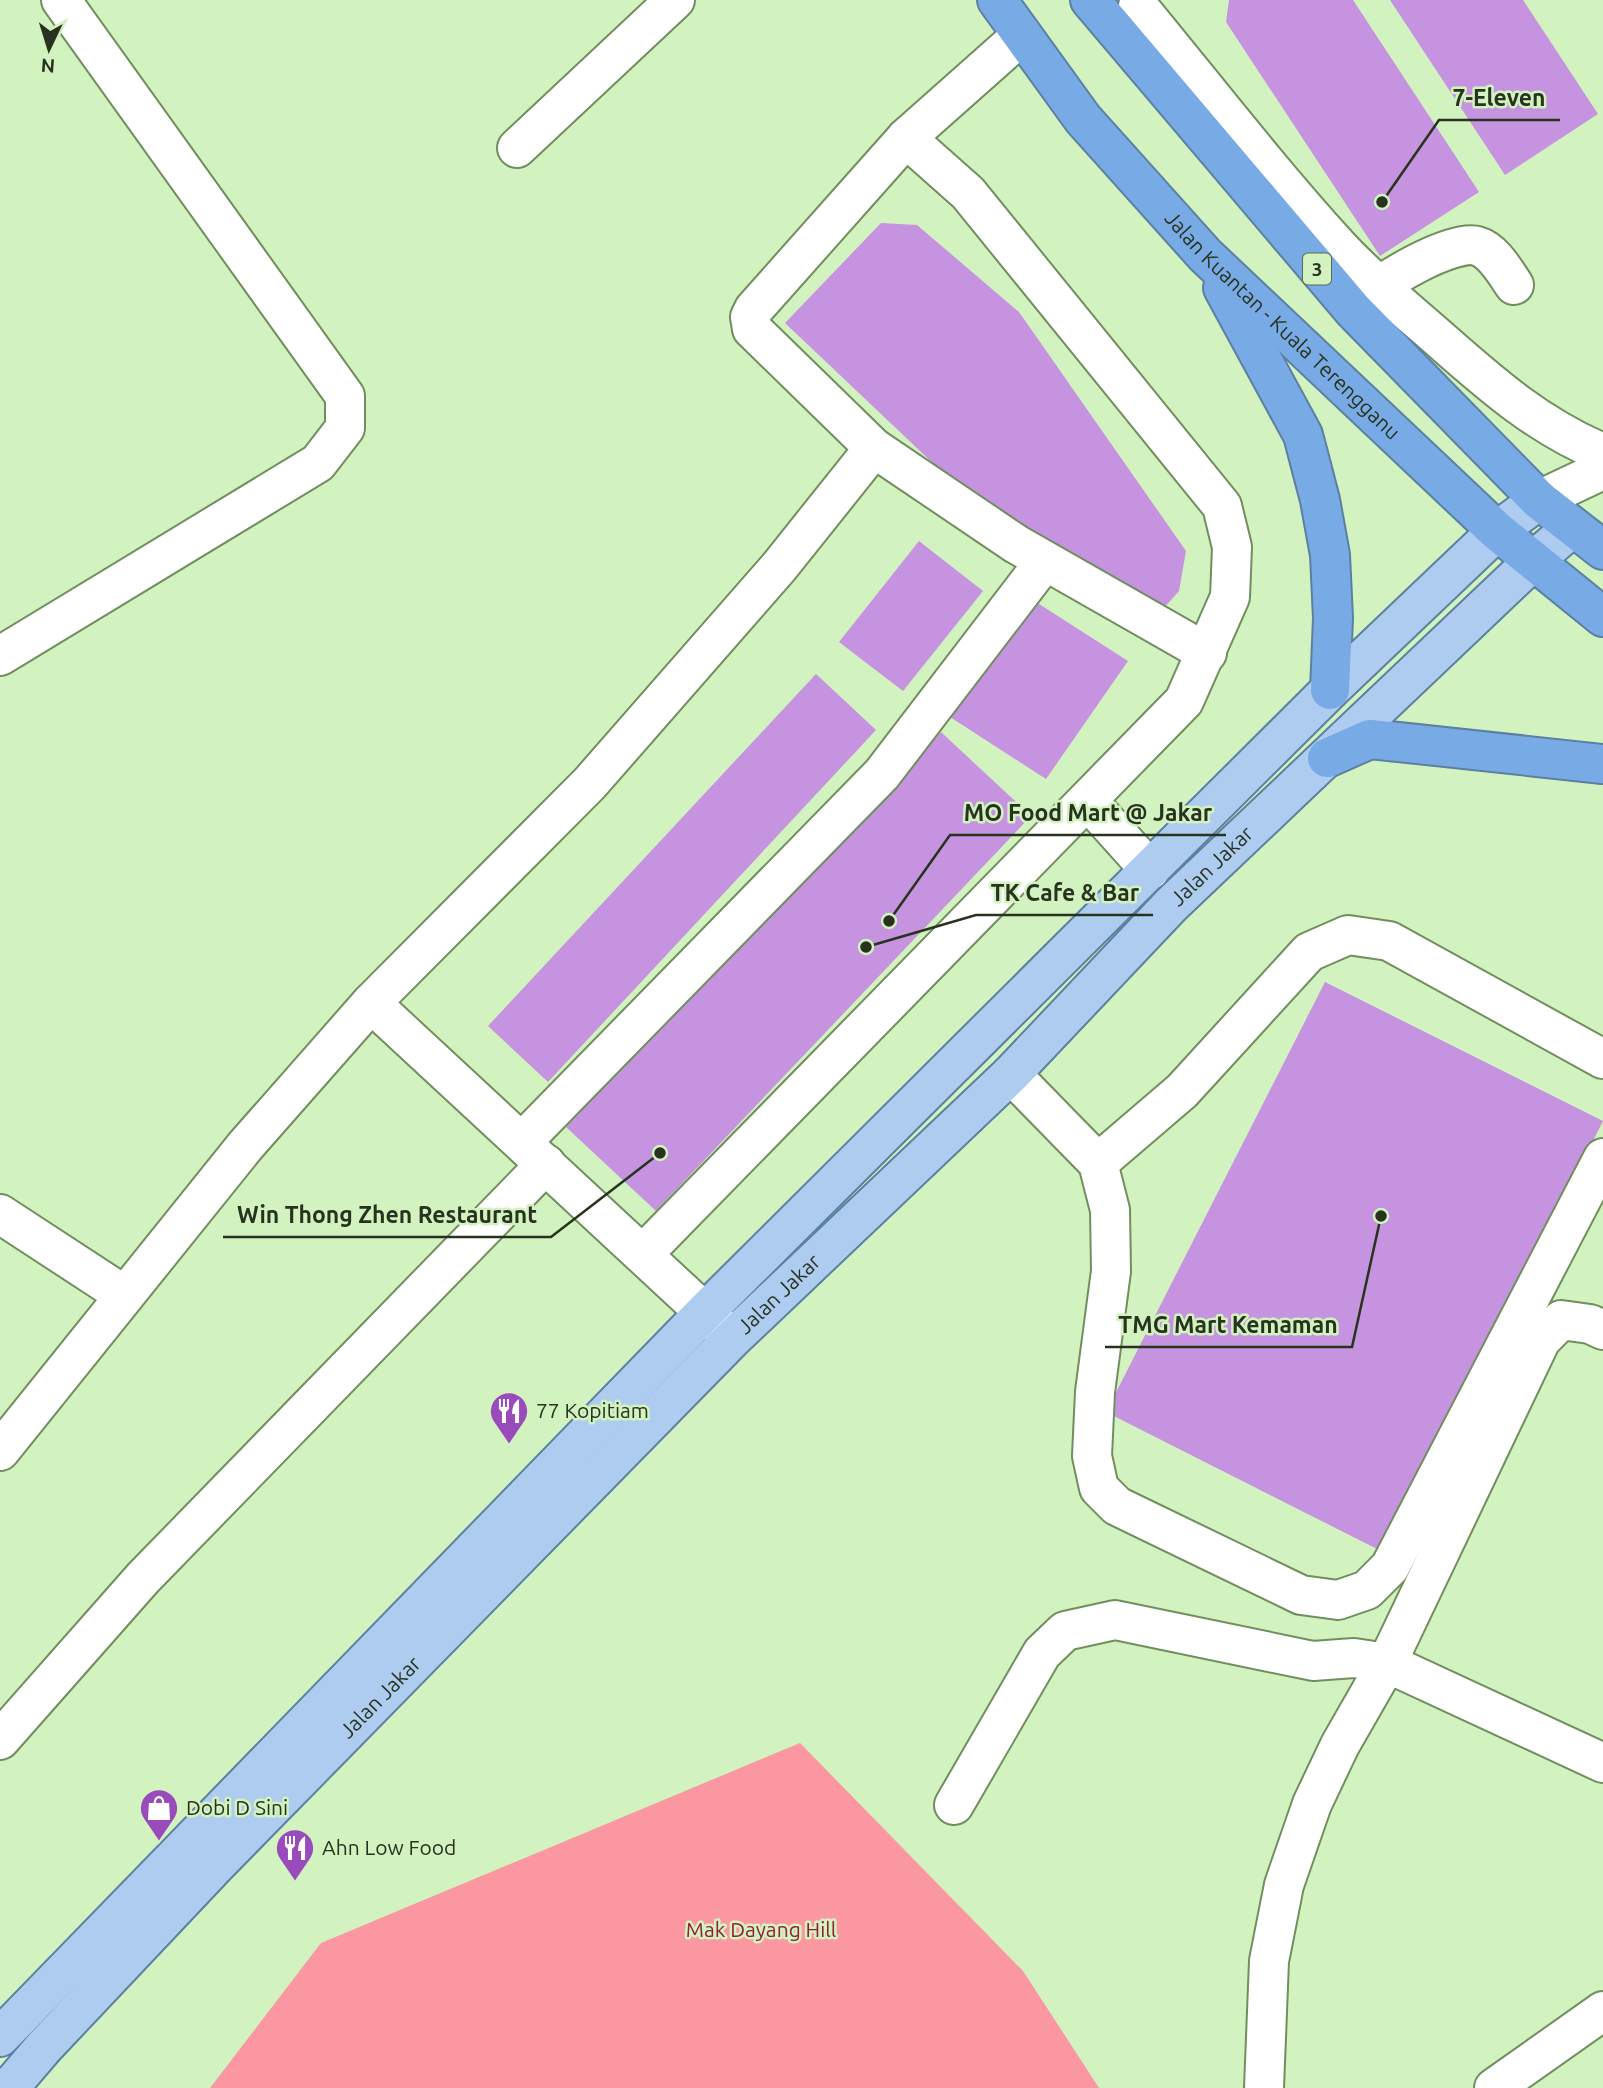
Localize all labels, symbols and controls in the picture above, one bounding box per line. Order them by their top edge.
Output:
north arrow [14,14,84,84]
text: N [40,54,56,77]
callout: 7-Eleven [1439,76,1560,120]
text: 7-Eleven [1452,85,1546,110]
street label: Jalan Kuantan - Kuala Terengganu [1160,206,1405,444]
road number: 3 [1303,254,1331,284]
callout: MO Food Mart @ Jakar [950,791,1226,835]
text: MO Food Mart @ Jakar [964,800,1213,825]
street label: Jalan Jakar [1165,821,1257,910]
callout: TK Cafe & Bar [976,871,1153,915]
text: TK Cafe & Bar [991,880,1140,905]
callout: Win Thong Zhen Restaurant [223,1193,551,1237]
text: Win Thong Zhen Restaurant [237,1202,537,1227]
street label: Jalan Jakar [732,1249,825,1338]
callout: TMG Mart Kemaman [1105,1303,1352,1347]
text: TMG Mart Kemaman [1118,1312,1338,1337]
restaurant icon: 77 Kopitiam [488,1390,530,1445]
place label: 77 Kopitiam [536,1398,649,1422]
street label: Jalan Jakar [334,1651,425,1743]
shop icon: Dobi D Sini [138,1787,180,1842]
place label: Dobi D Sini [186,1795,288,1819]
restaurant icon: Ahn Low Food [274,1827,316,1882]
place label: Ahn Low Food [322,1835,456,1859]
park label: Mak Dayang Hill [686,1917,836,1941]

